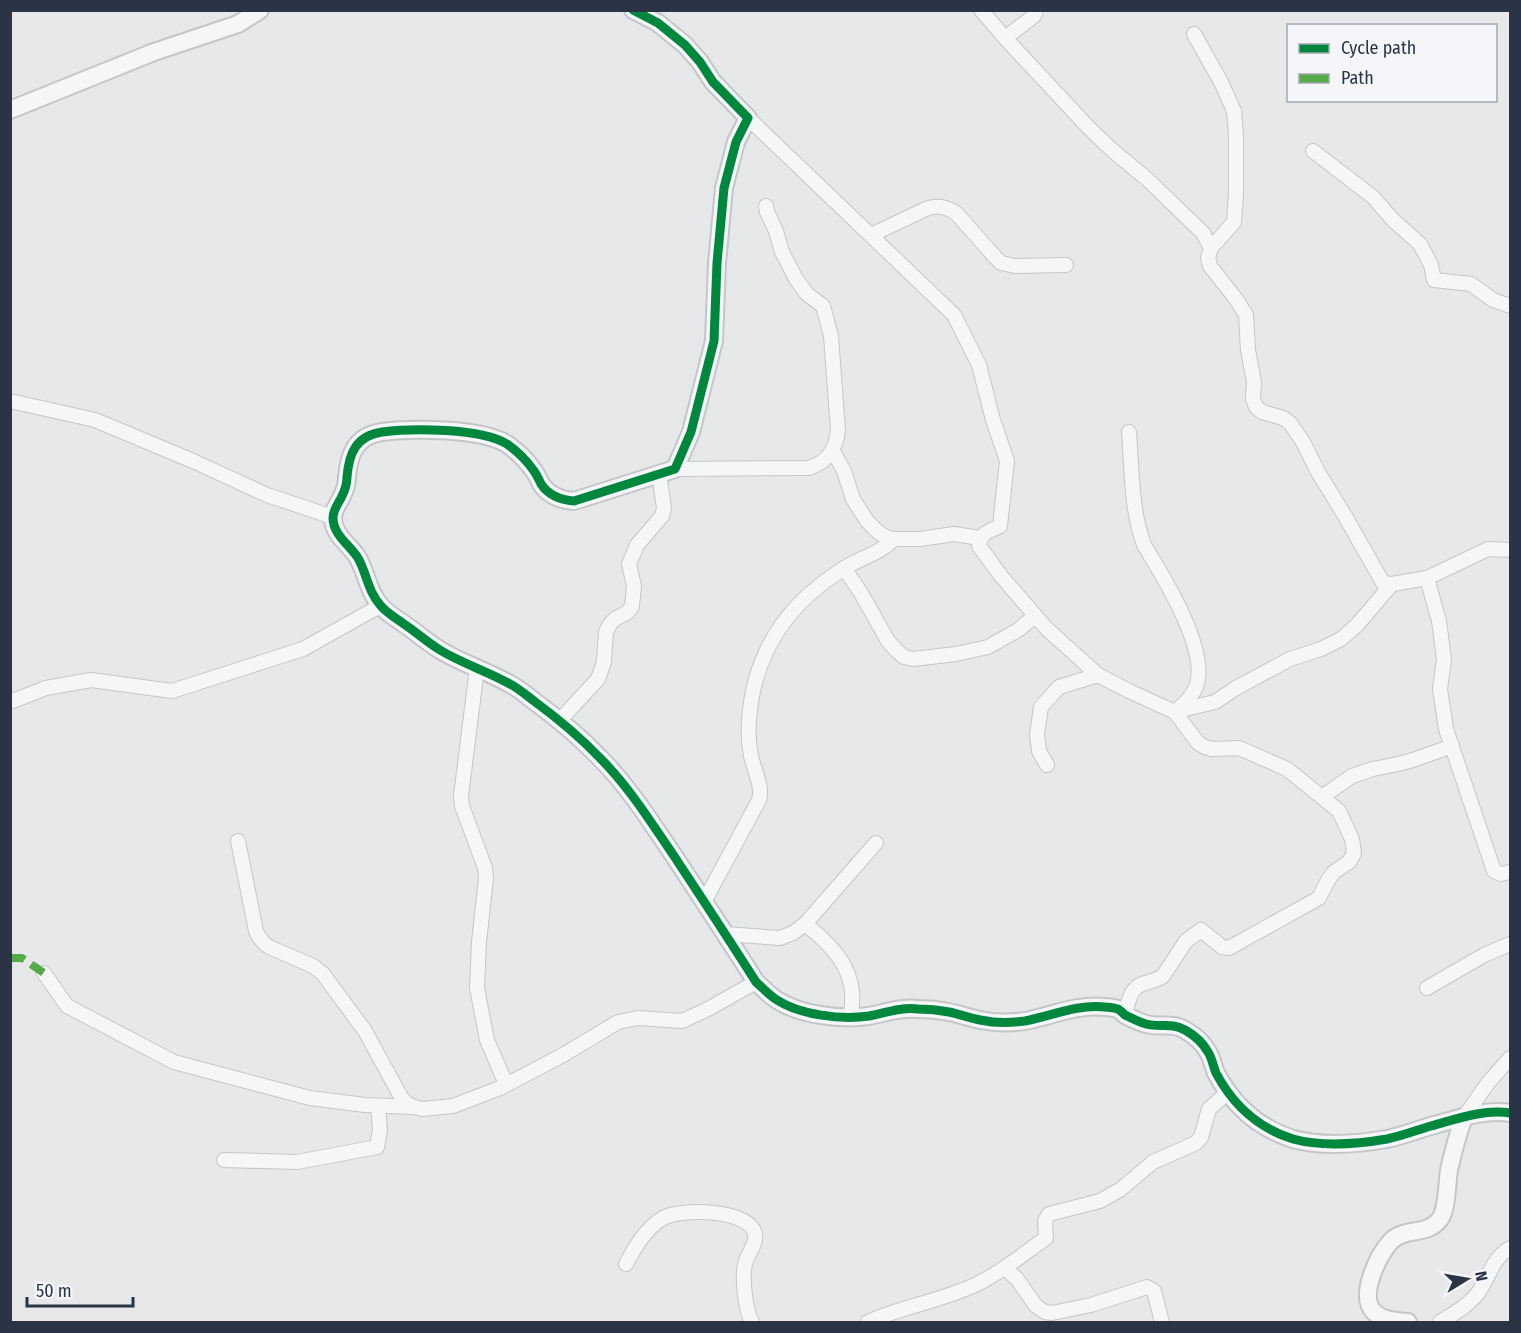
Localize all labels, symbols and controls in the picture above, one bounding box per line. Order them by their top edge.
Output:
legend [1287,24,1497,102]
text: Cycle path [1341,37,1416,59]
text: Path [1341,67,1374,89]
north arrow [1437,1249,1497,1309]
scale bar [27,1270,134,1308]
text: N [1471,1270,1491,1283]
text: 50 m [36,1280,72,1302]

